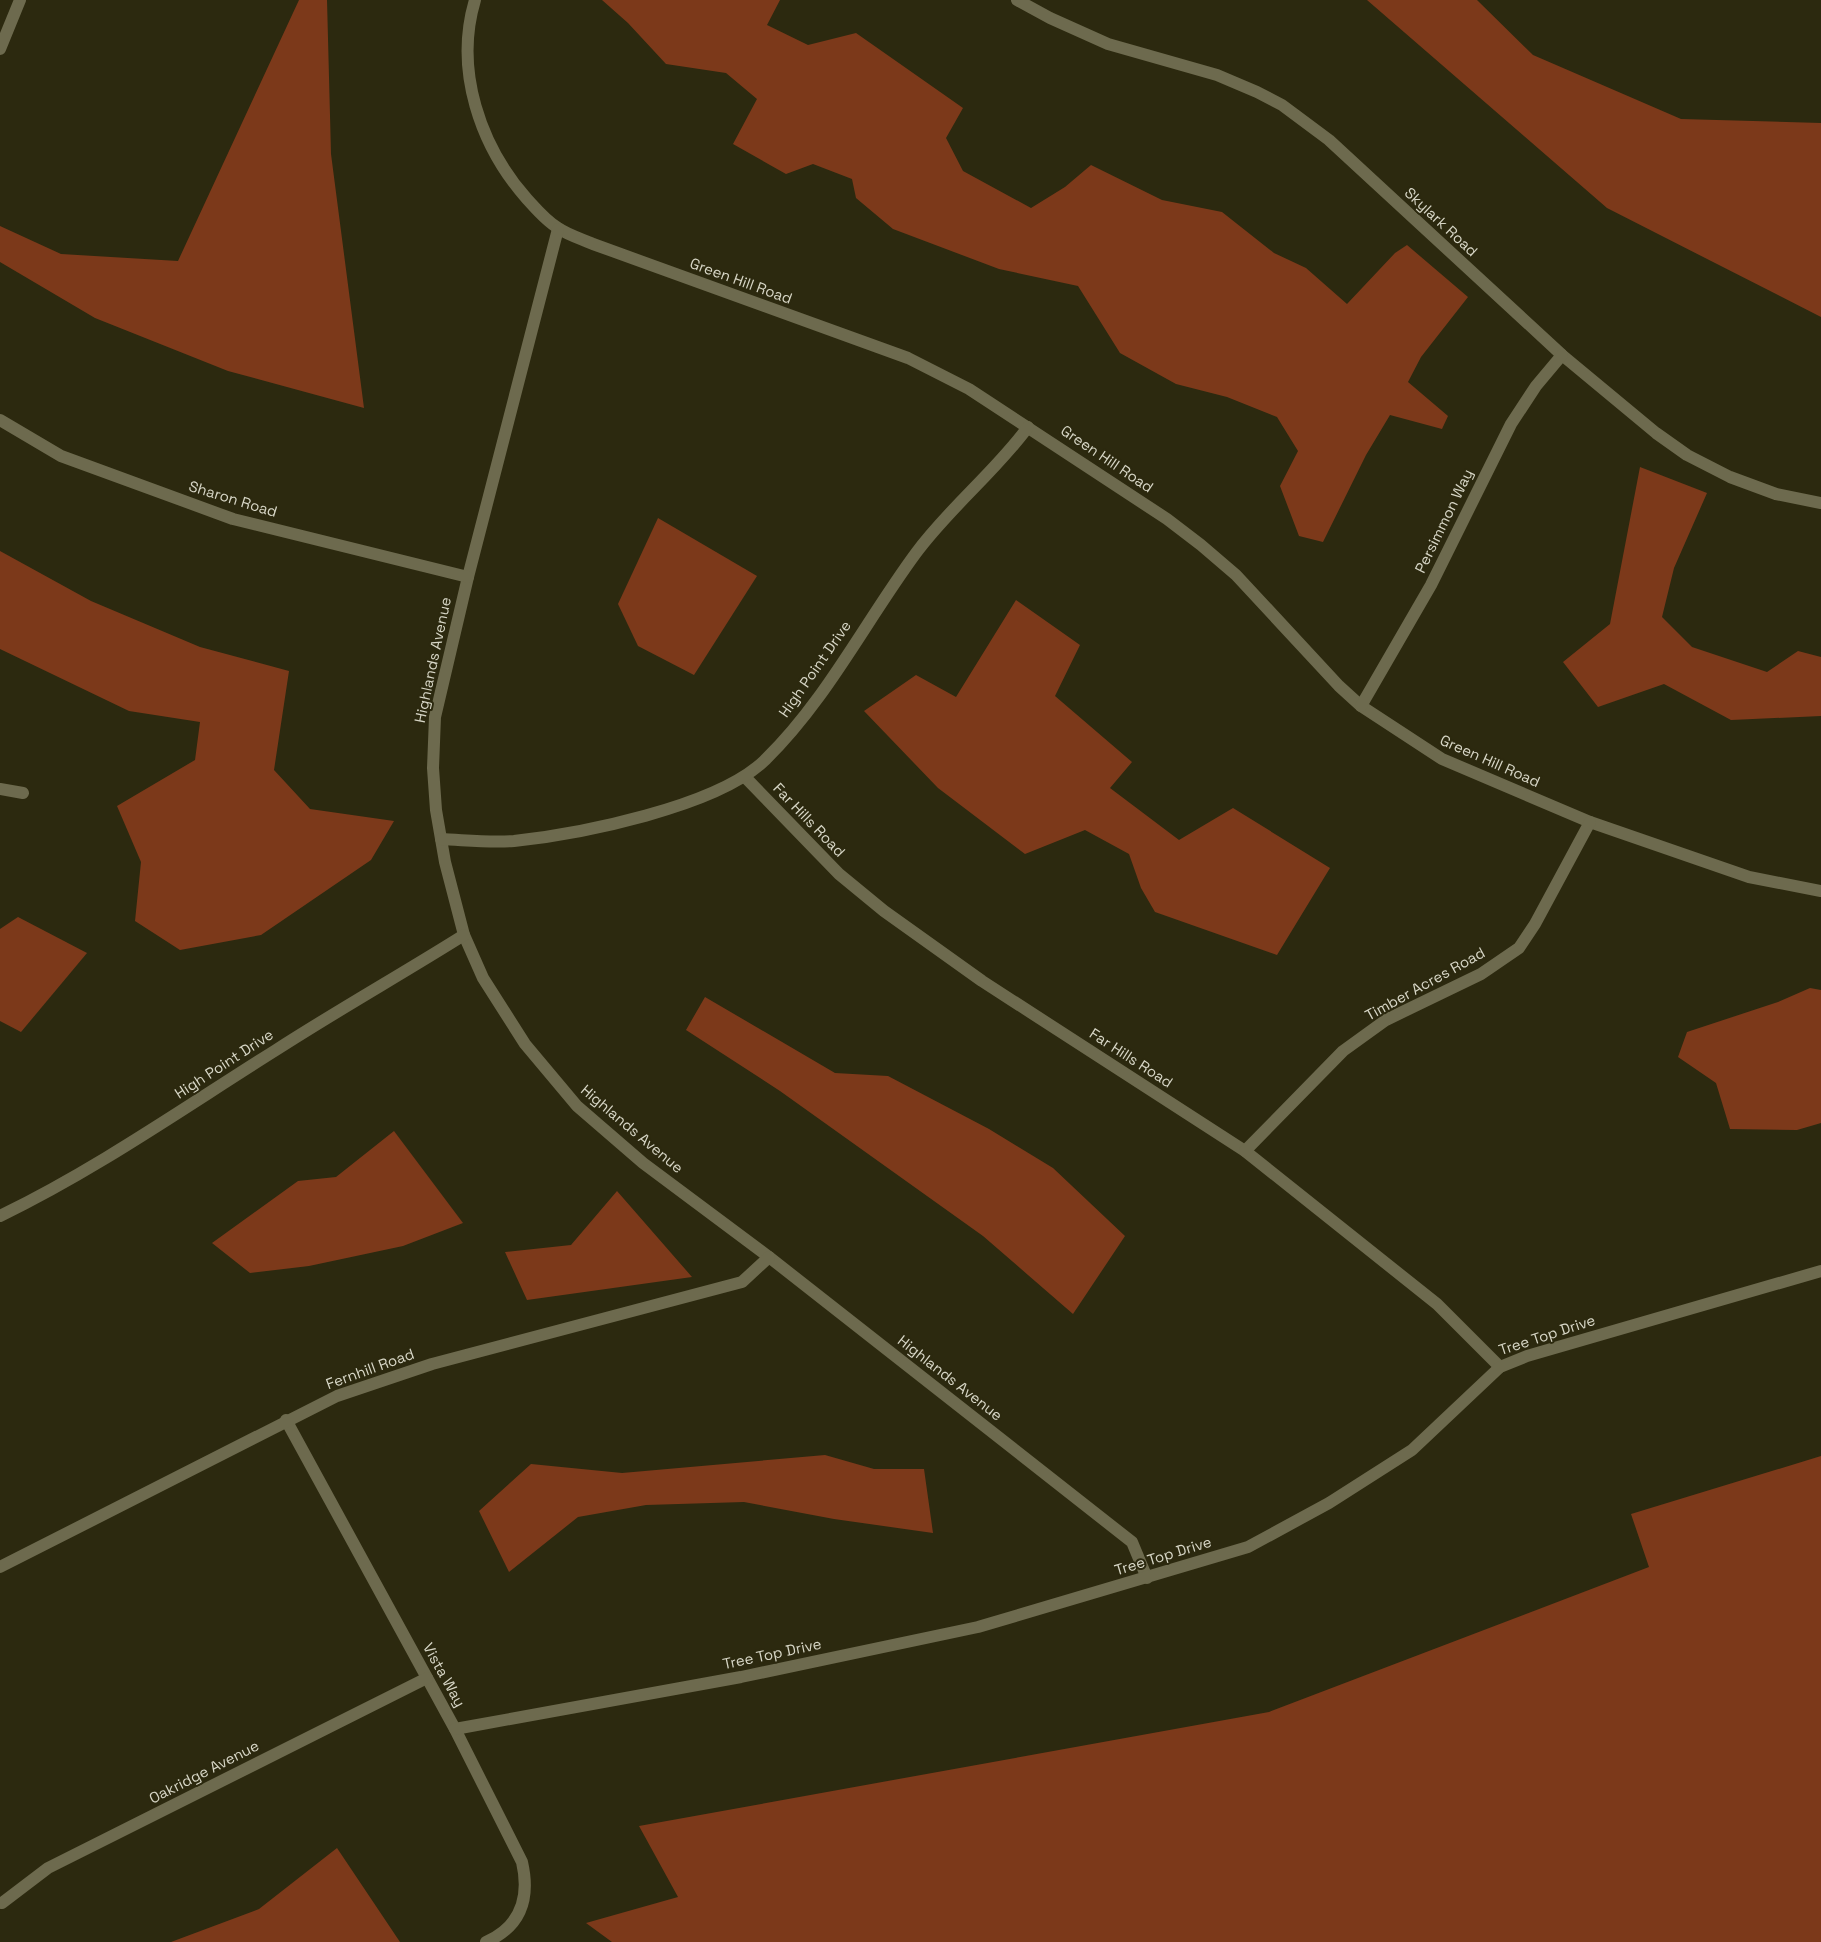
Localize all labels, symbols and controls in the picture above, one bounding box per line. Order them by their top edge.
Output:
street label: Skylark Road [1401,183,1482,260]
street label: Green Hill Road [687,253,795,308]
street label: Green Hill Road [1057,421,1157,497]
street label: Persimmon Way [1410,466,1477,576]
street label: Sharon Road [187,476,280,521]
street label: Highlands Avenue [410,595,455,724]
street label: High Point Drive [774,617,855,721]
street label: Green Hill Road [1437,730,1543,791]
street label: Far Hills Road [769,779,849,861]
street label: Timber Acres Road [1361,943,1488,1024]
street label: Far Hills Road [1086,1024,1177,1092]
street label: High Point Drive [171,1025,277,1102]
street label: Highlands Avenue [577,1080,688,1177]
street label: Tree Top Drive [1496,1310,1598,1359]
street label: Highlands Avenue [894,1331,1007,1425]
street label: Fernhill Road [323,1344,417,1393]
street label: Tree Top Drive [1112,1532,1214,1579]
street label: Tree Top Drive [721,1634,823,1673]
street label: Vista Way [419,1639,470,1710]
street label: Oakridge Avenue [146,1736,262,1807]

